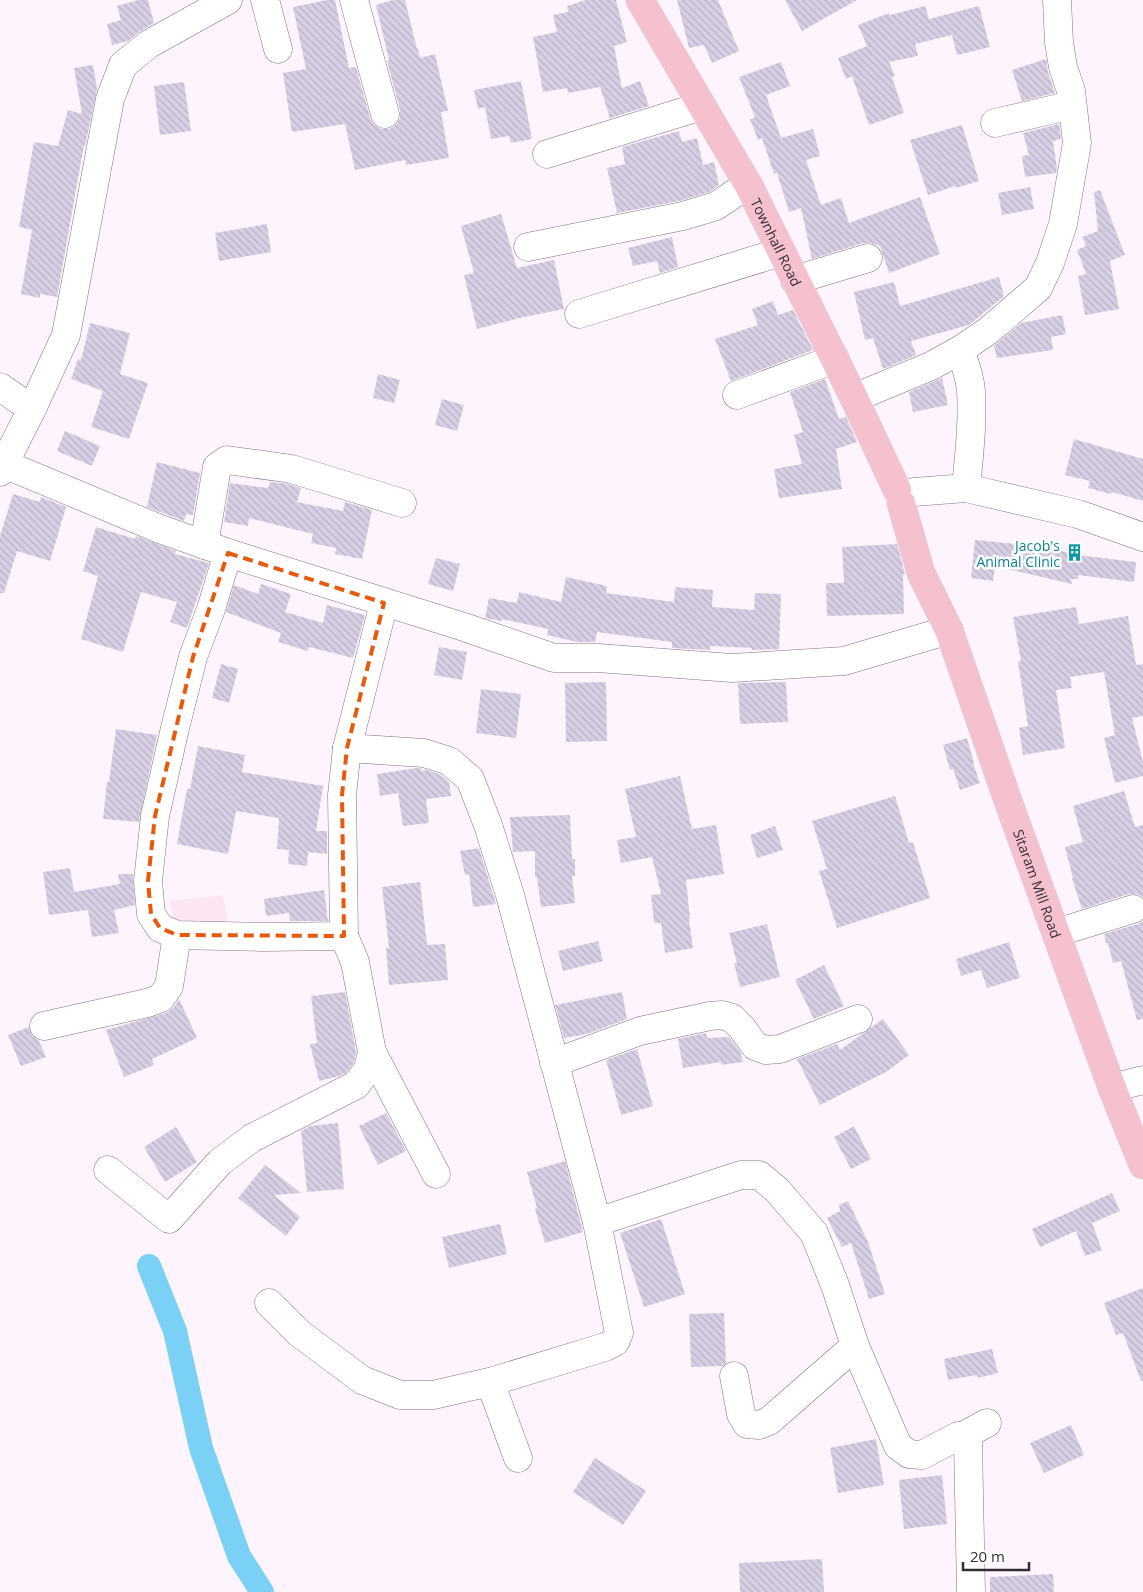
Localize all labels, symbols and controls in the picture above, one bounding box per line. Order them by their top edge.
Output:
street label: Townhall Road [747,195,807,289]
place label: Jacob's Animal Clinic [976,536,1060,571]
building icon: Jacob's Animal Clinic [1064,543,1084,563]
street label: Sitaram Mill Road [1009,827,1066,941]
scale bar [963,1540,1029,1572]
text: 20 m [970,1546,1005,1566]

